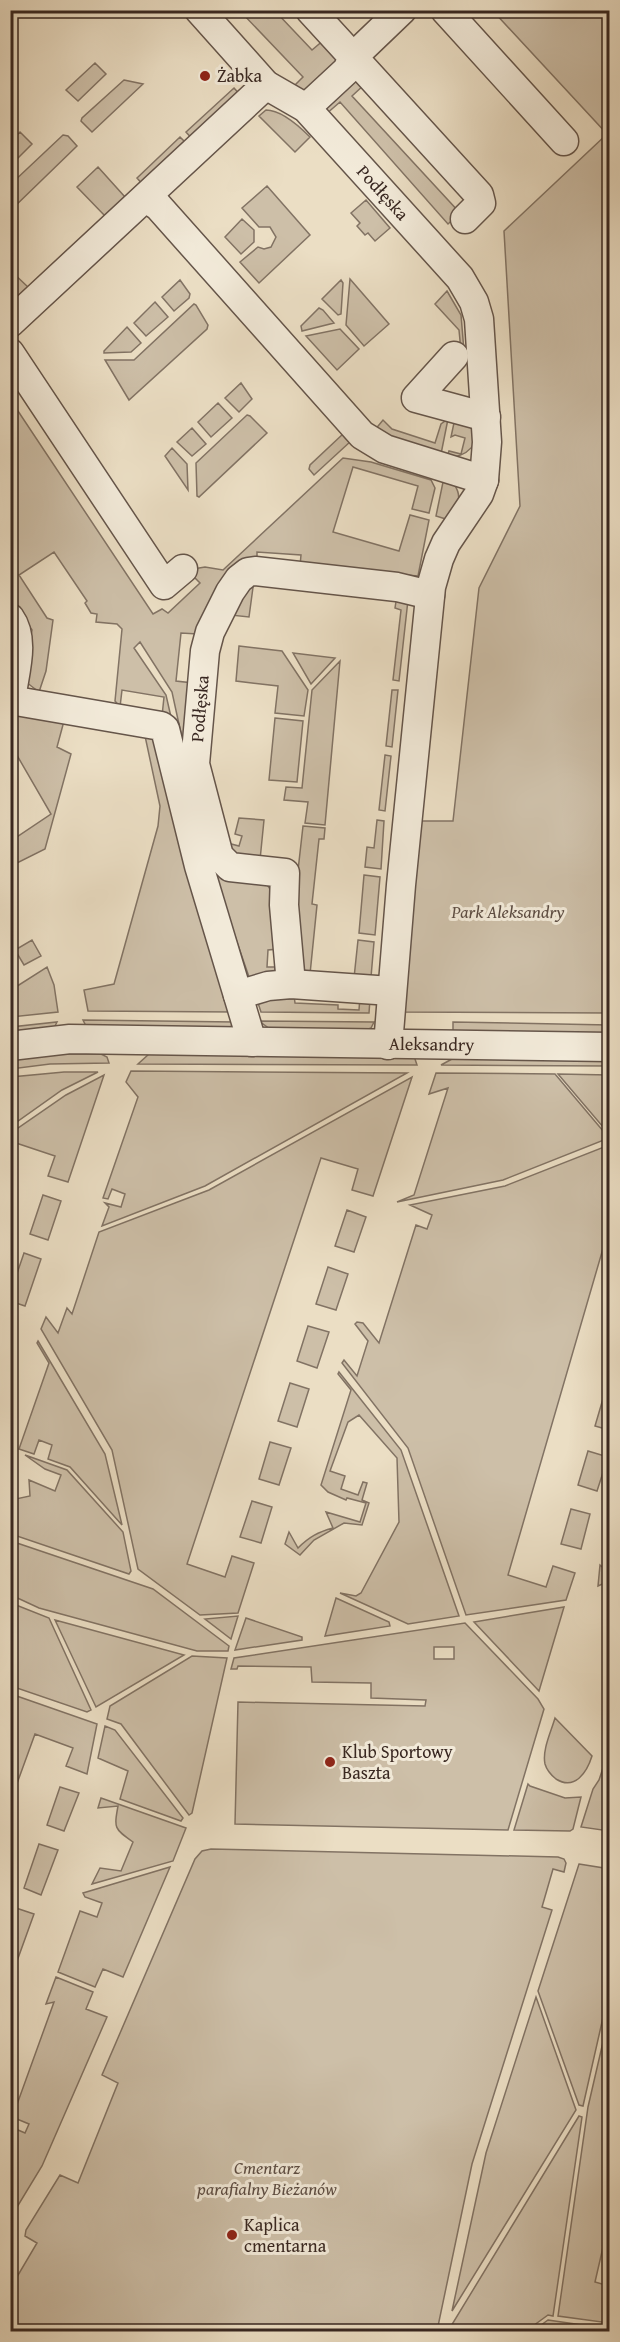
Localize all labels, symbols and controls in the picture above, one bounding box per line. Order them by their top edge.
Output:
place label: Żabka [217,62,263,89]
marker: Żabka [198,69,212,83]
street label: Podłęska [351,158,416,227]
street label: Podłęska [183,673,216,743]
park label: Park Aleksandry [450,898,565,925]
street label: Aleksandry [389,1030,474,1058]
place label: Klub Sportowy Baszta [342,1738,453,1786]
marker: Klub Sportowy Baszta [323,1755,337,1769]
park label: Cmentarz parafialny Bieżanów [196,2154,337,2202]
place label: Kaplica cmentarna [244,2211,327,2259]
marker: Kaplica cmentarna [225,2228,239,2242]

